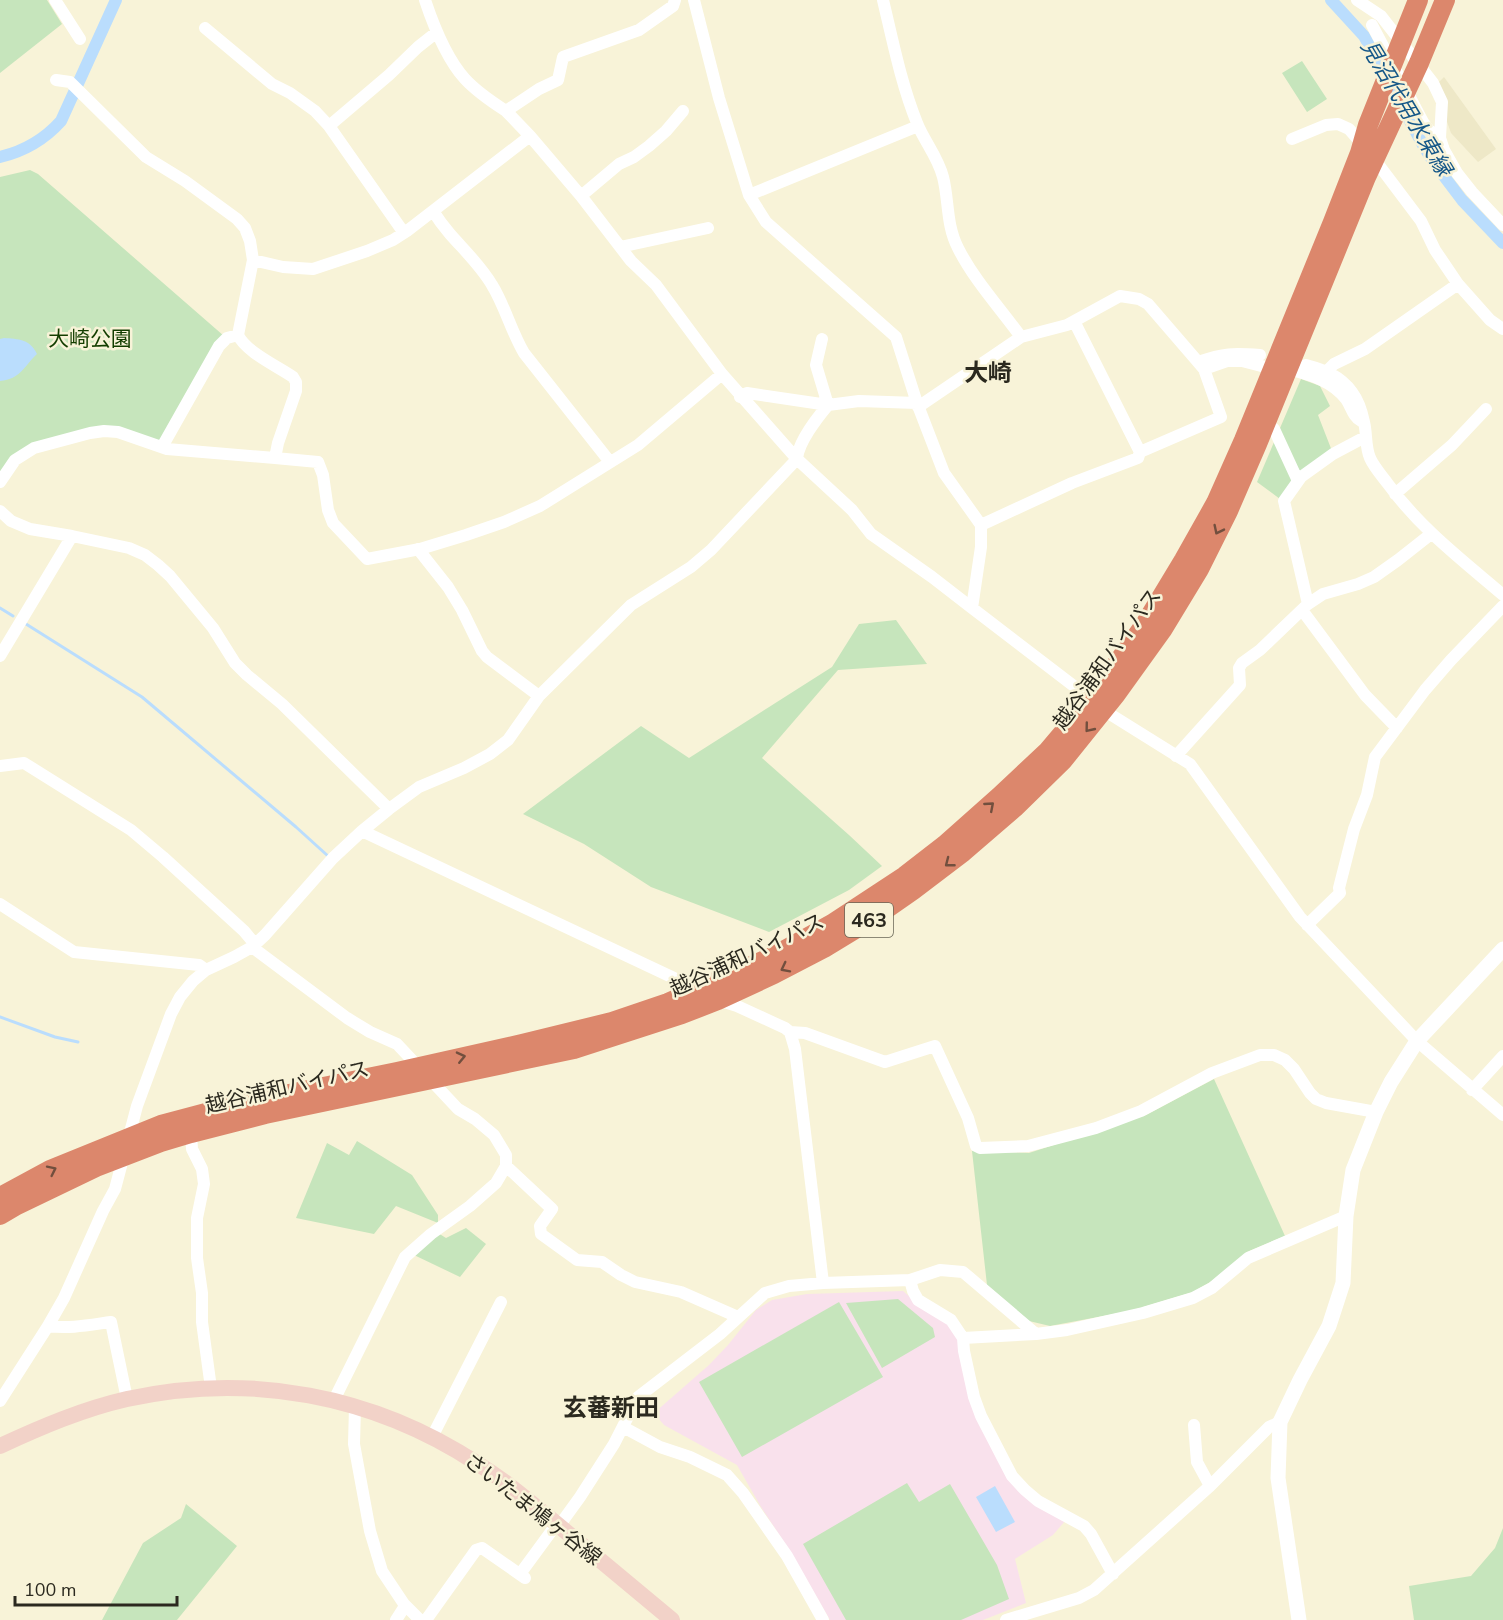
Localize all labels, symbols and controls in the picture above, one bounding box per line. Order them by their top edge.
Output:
water label: 見沼代用水東縁 [1353,34,1460,184]
park label: 大崎公園 [48,325,132,353]
district label: 大崎 [964,357,1012,389]
one-way arrow [1214,524,1225,535]
street label: 越谷浦和バイパス [1046,583,1168,735]
one-way arrow [1085,721,1096,732]
one-way arrow [983,802,994,813]
one-way arrow [944,856,955,867]
road number: 463 [845,903,893,937]
street label: 越谷浦和バイパス [665,907,829,1003]
one-way arrow [780,961,791,972]
one-way arrow [456,1052,466,1065]
street label: 越谷浦和バイパス [202,1055,372,1119]
one-way arrow [45,1165,56,1177]
district label: 玄蕃新田 [563,1392,659,1424]
street label: さいたま鳩ヶ谷線 [458,1446,608,1572]
scale bar [15,1569,177,1607]
text: 100 m [24,1578,76,1602]

